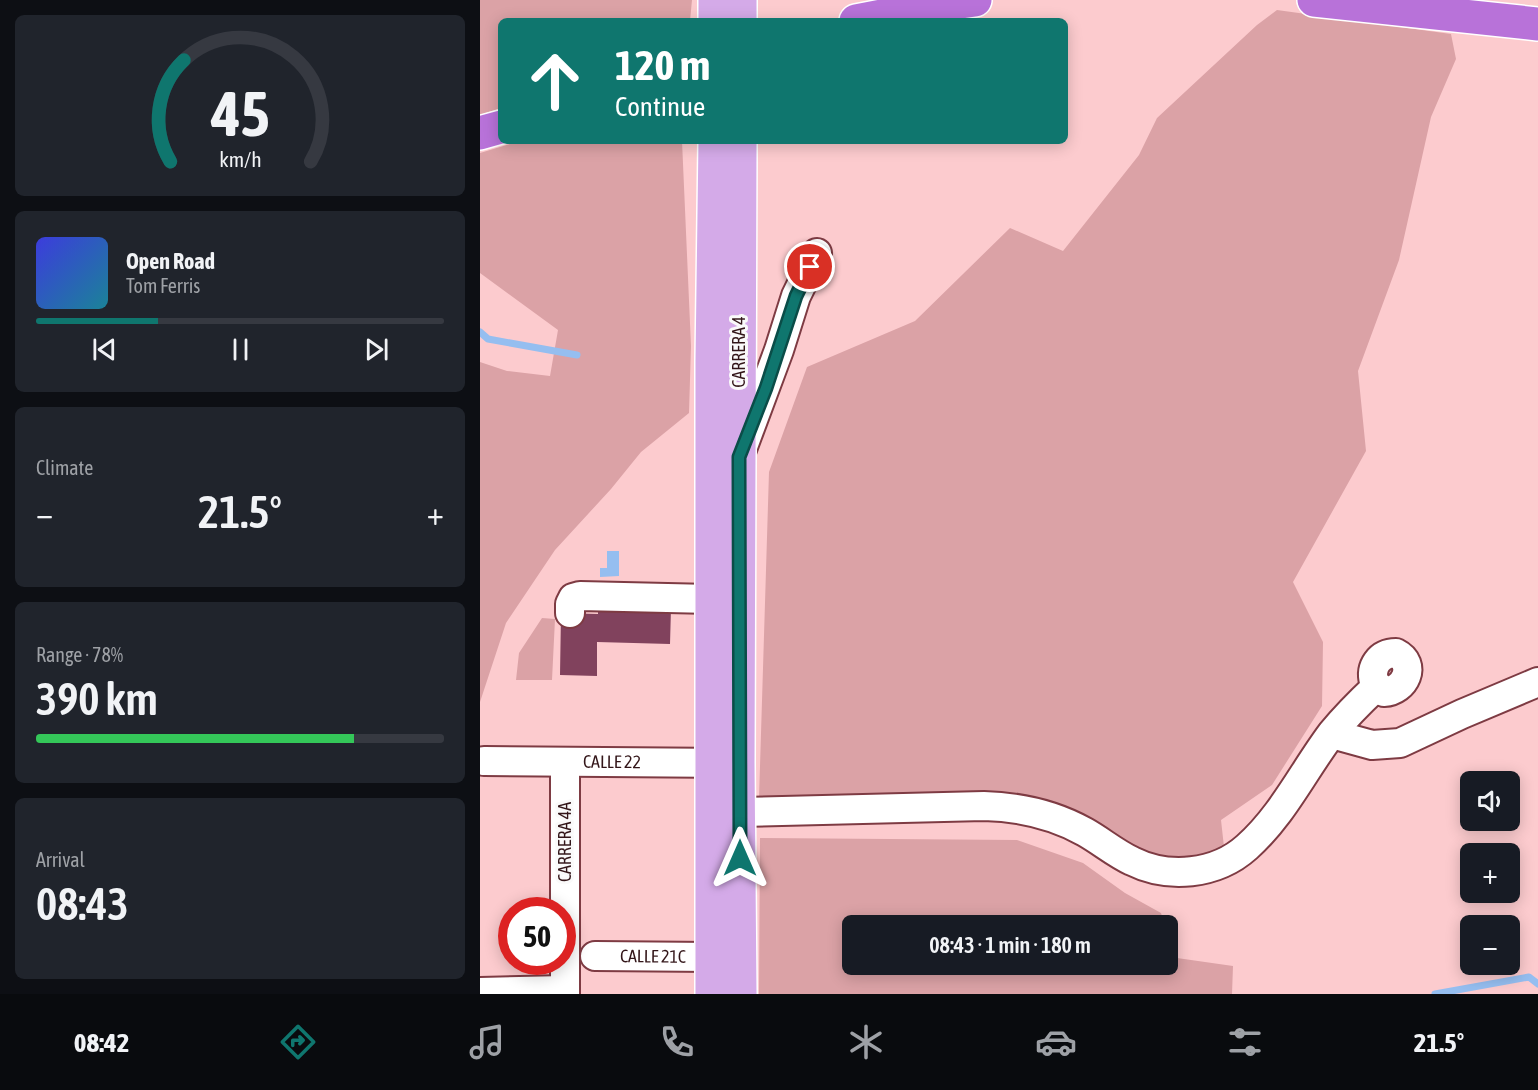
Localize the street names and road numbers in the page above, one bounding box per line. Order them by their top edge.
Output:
street label: CARRERA 4 [728,316,749,388]
street label: CALLE 22 [583,751,641,772]
street label: CARRERA 4A [554,802,575,882]
street label: CALLE 21C [620,945,686,967]

